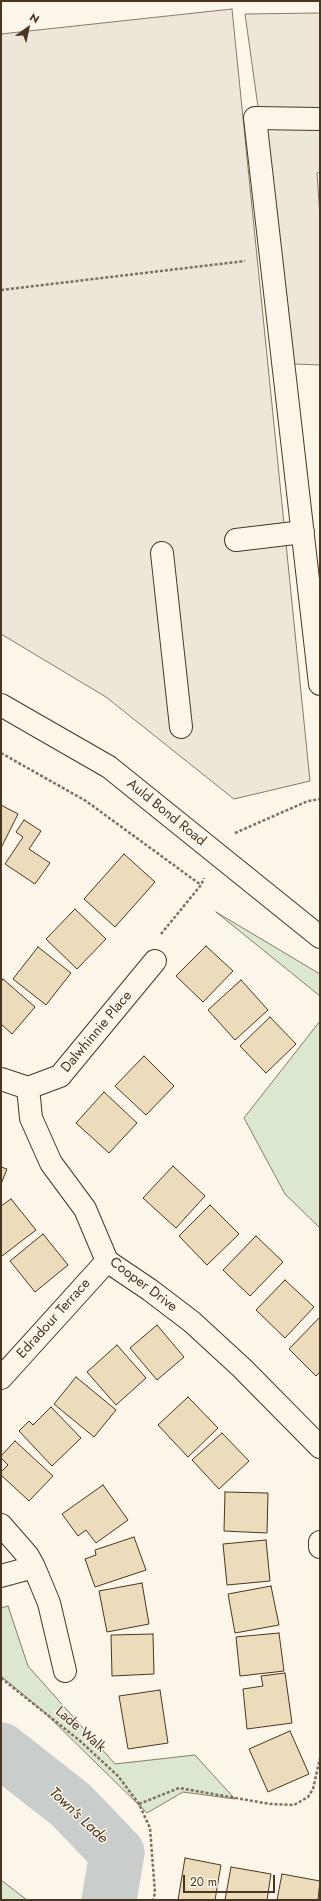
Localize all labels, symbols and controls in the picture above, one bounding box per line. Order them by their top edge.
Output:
north arrow [8,8,48,48]
text: N [27,9,43,27]
street label: Auld Bond Road [123,776,209,850]
street label: Dalwhinnie Place [58,988,136,1076]
street label: Cooper Drive [106,1254,180,1316]
street label: Edradour Terrace [14,1276,94,1362]
street label: Lade Walk [51,1704,109,1756]
water label: Town's Lade [45,1784,111,1848]
scale bar [185,1867,277,1893]
text: 20 m [190,1873,217,1891]

